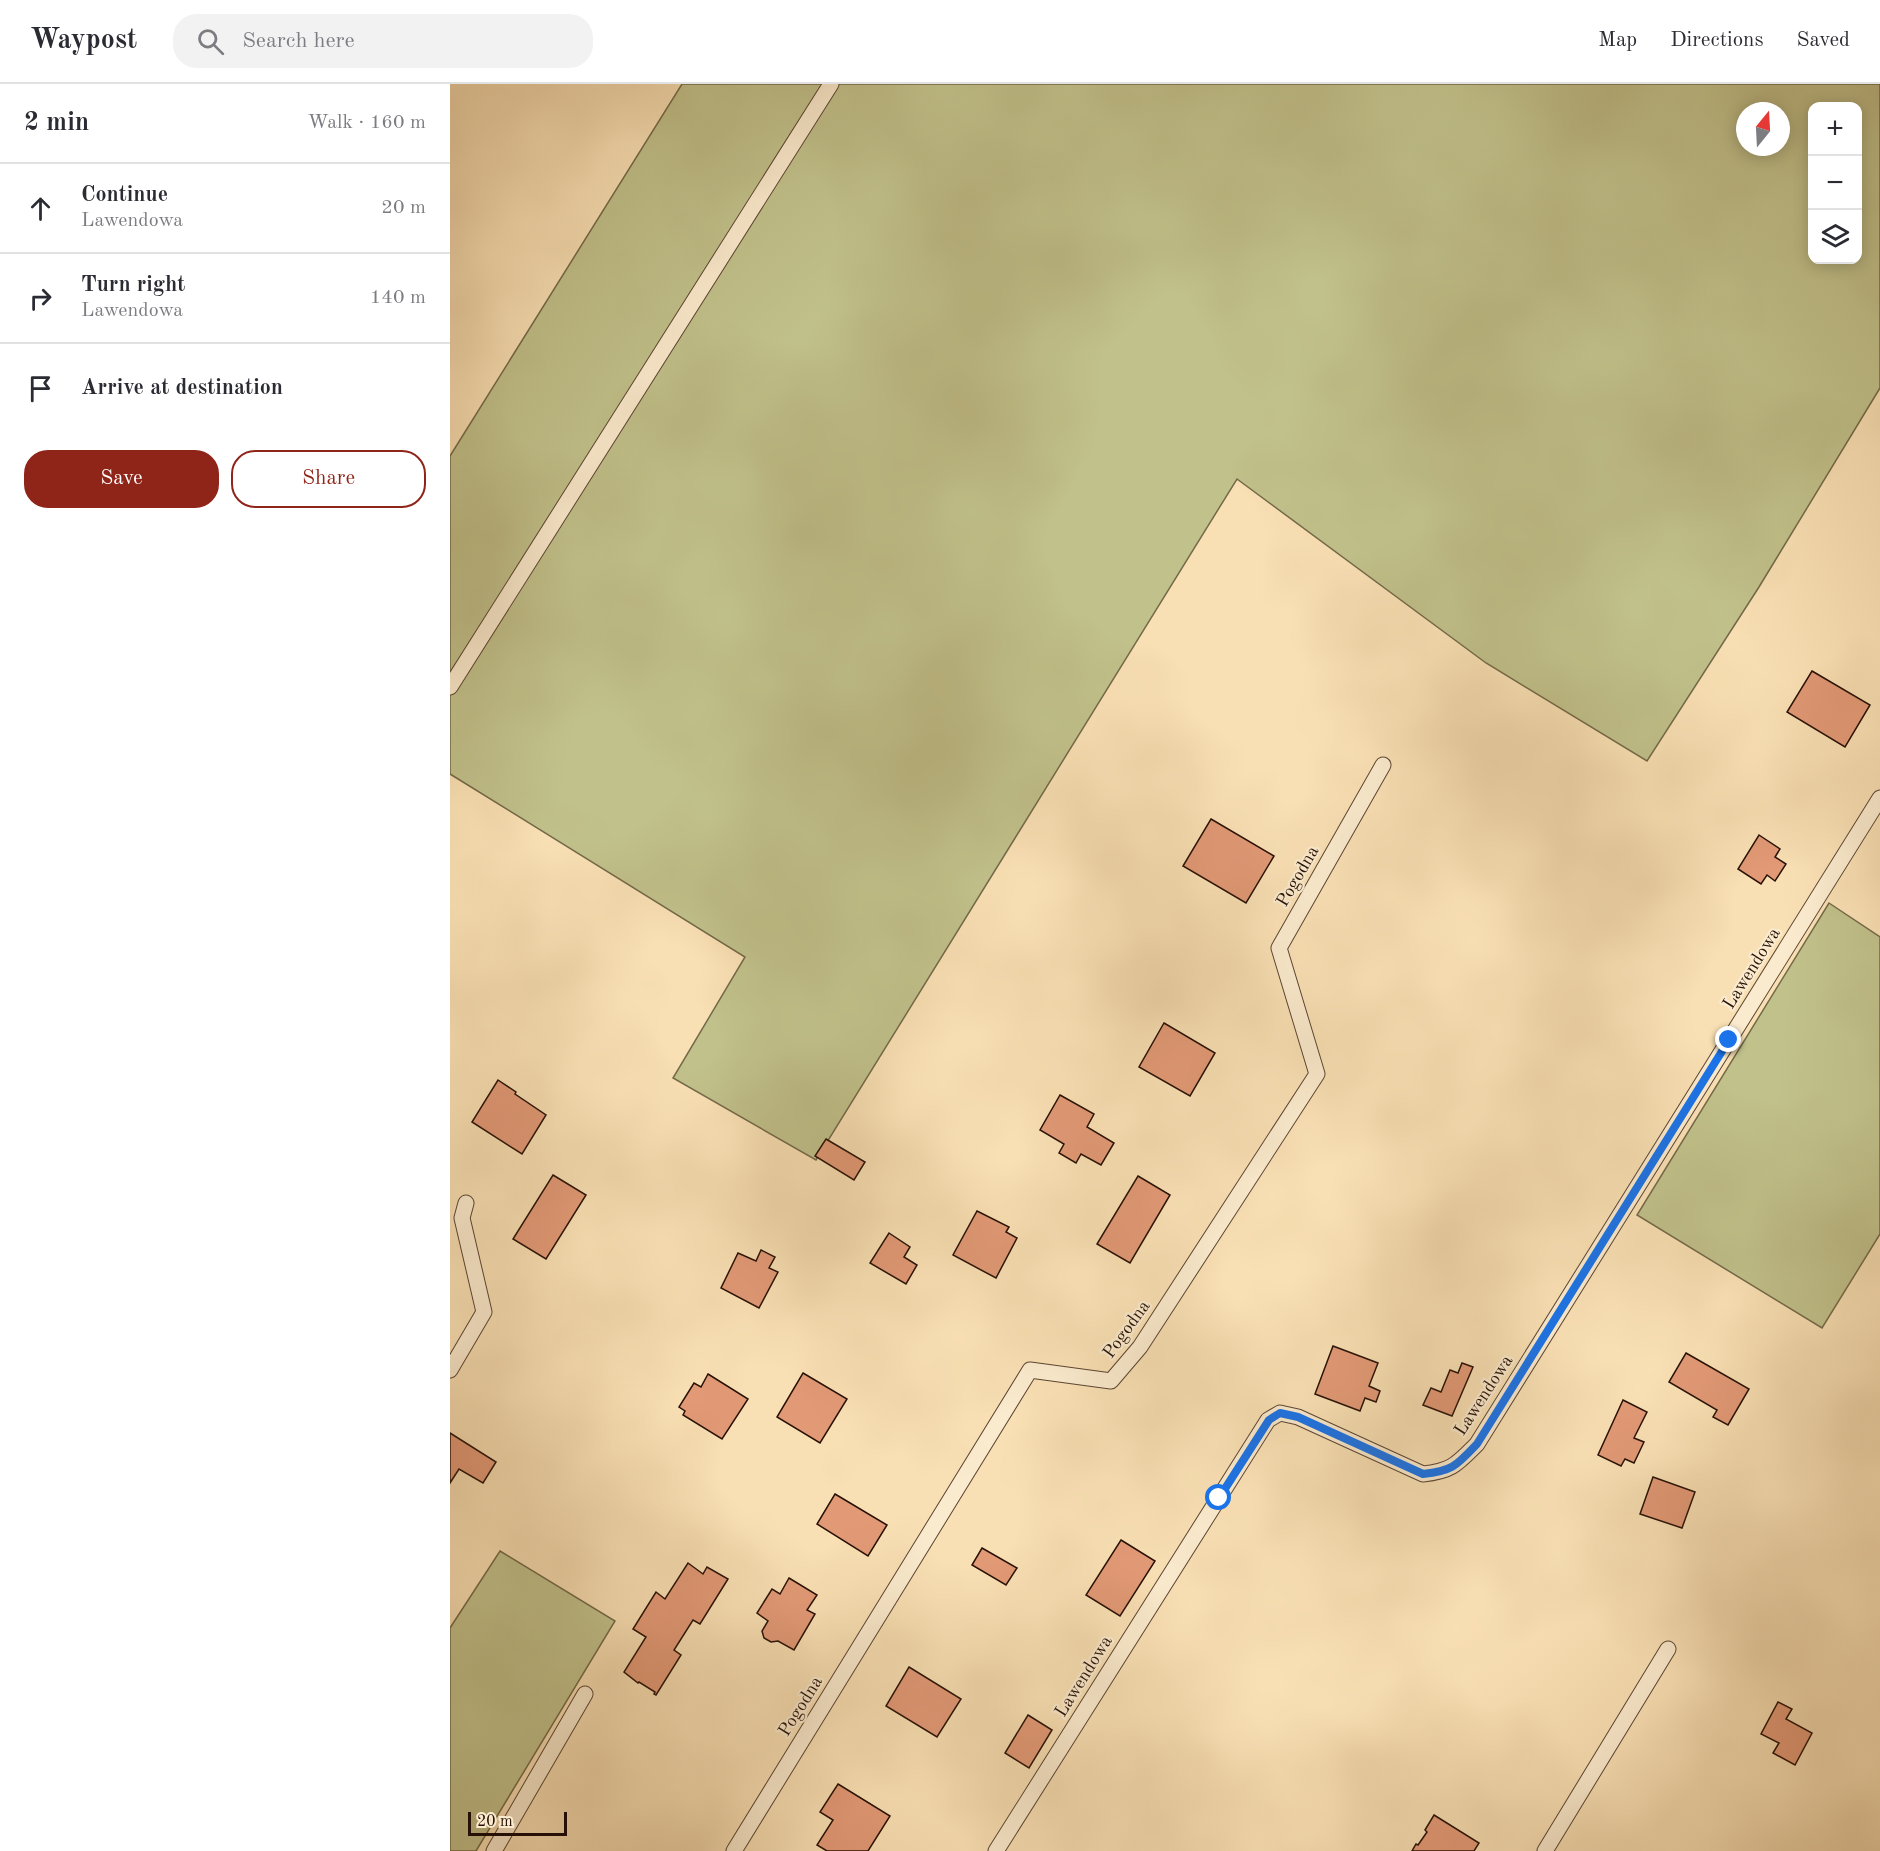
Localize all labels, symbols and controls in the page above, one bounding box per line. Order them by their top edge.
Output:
search box [173,14,593,68]
icon: search [194,25,227,58]
text: Waypost [30,27,137,55]
text: Search here [242,30,355,52]
text: Map [1598,30,1637,51]
text: Directions [1670,30,1764,51]
text: Saved [1797,30,1850,51]
north arrow [1736,102,1790,156]
map controls [1808,102,1862,264]
button: + [1808,102,1862,156]
text: 2 min [24,110,89,136]
text: Walk · 160 m [307,113,426,133]
button: − [1808,156,1862,210]
text: Continue [81,184,168,206]
icon: ahead [24,192,57,225]
text: 20 m [381,198,426,218]
button: layers [1808,210,1862,264]
text: Lawendowa [81,211,183,231]
text: Turn right [81,274,185,296]
icon: right [24,282,57,315]
text: 140 m [370,288,426,308]
text: Lawendowa [81,301,183,321]
icon: arrive [24,372,57,405]
text: Arrive at destination [81,377,283,399]
button: Save [24,450,219,508]
button: Share [231,450,426,508]
street label: Pogodna [1273,843,1322,910]
street label: Lawendowa [1720,925,1784,1012]
route end [1715,1026,1741,1052]
street label: Pogodna [1100,1297,1154,1362]
street label: Lawendowa [1451,1352,1516,1439]
route start [1205,1484,1231,1510]
street label: Lawendowa [1052,1633,1116,1720]
street label: Pogodna [775,1673,826,1740]
scale bar [468,1809,567,1836]
text: 20 m [477,1814,513,1830]

